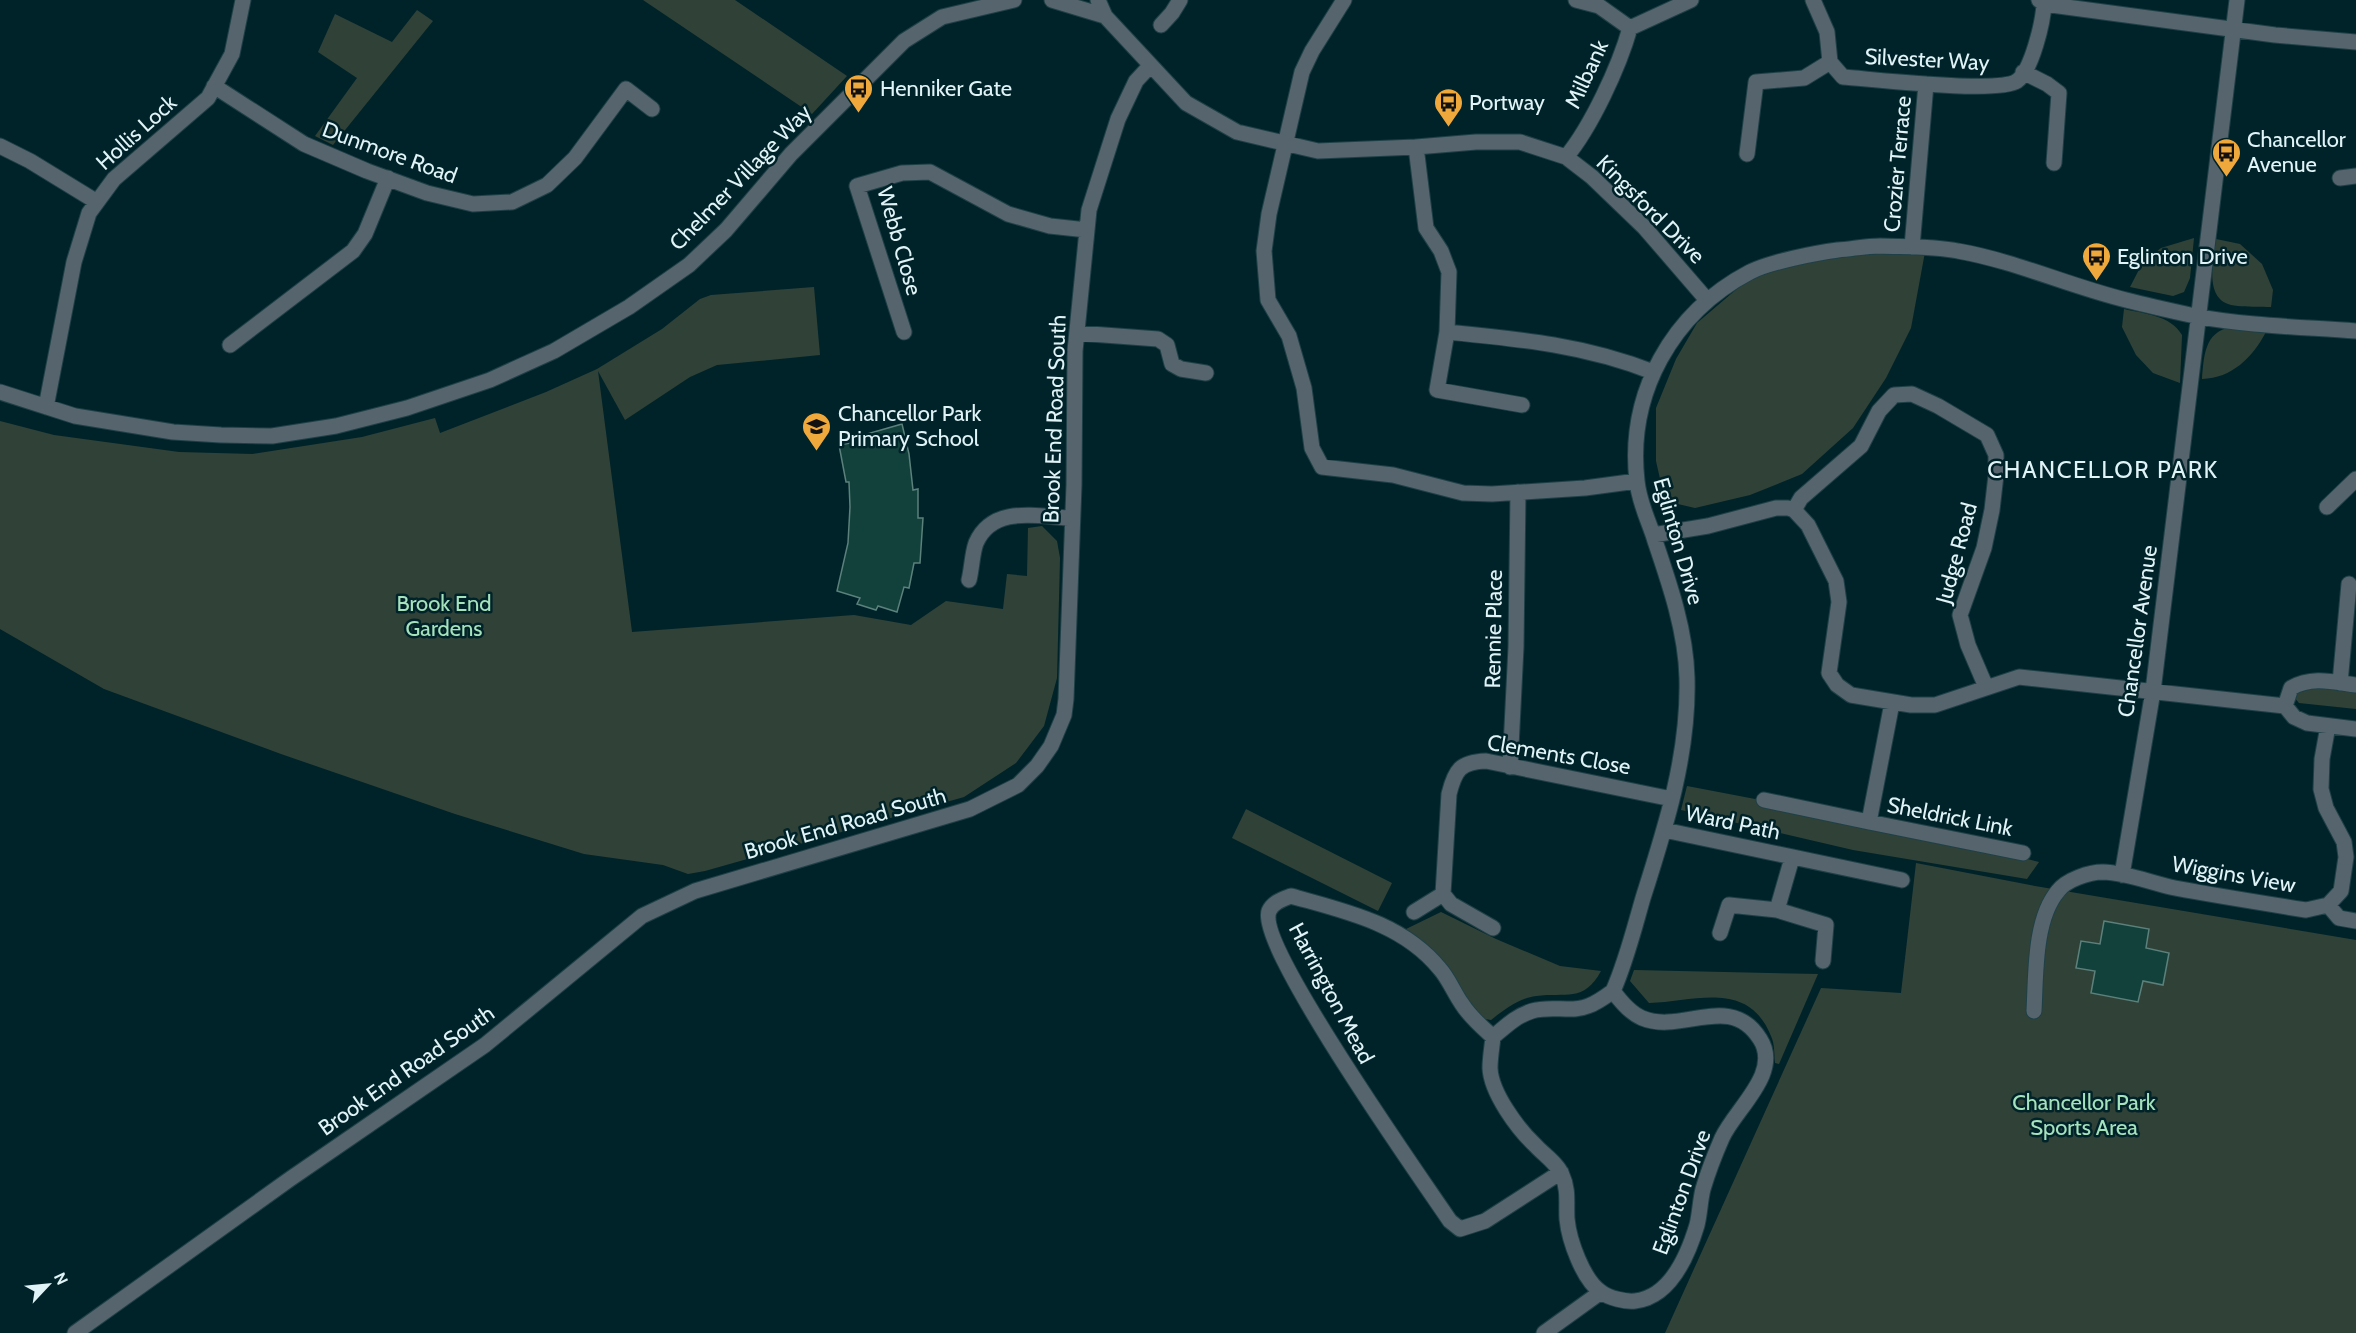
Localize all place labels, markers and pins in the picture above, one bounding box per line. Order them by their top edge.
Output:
bus stop icon: Henniker Gate [843,72,875,114]
place label: Henniker Gate [880,75,1012,102]
bus stop icon: Portway [1432,86,1464,128]
place label: Portway [1469,89,1545,116]
place label: Chancellor Avenue [2247,126,2346,178]
bus stop icon: Chancellor Avenue [2210,136,2242,178]
bus stop icon: Eglinton Drive [2080,240,2112,282]
place label: Eglinton Drive [2117,243,2248,270]
place label: Chancellor Park Primary School [838,400,981,452]
school or university icon: Chancellor Park Primary School [801,410,833,452]

